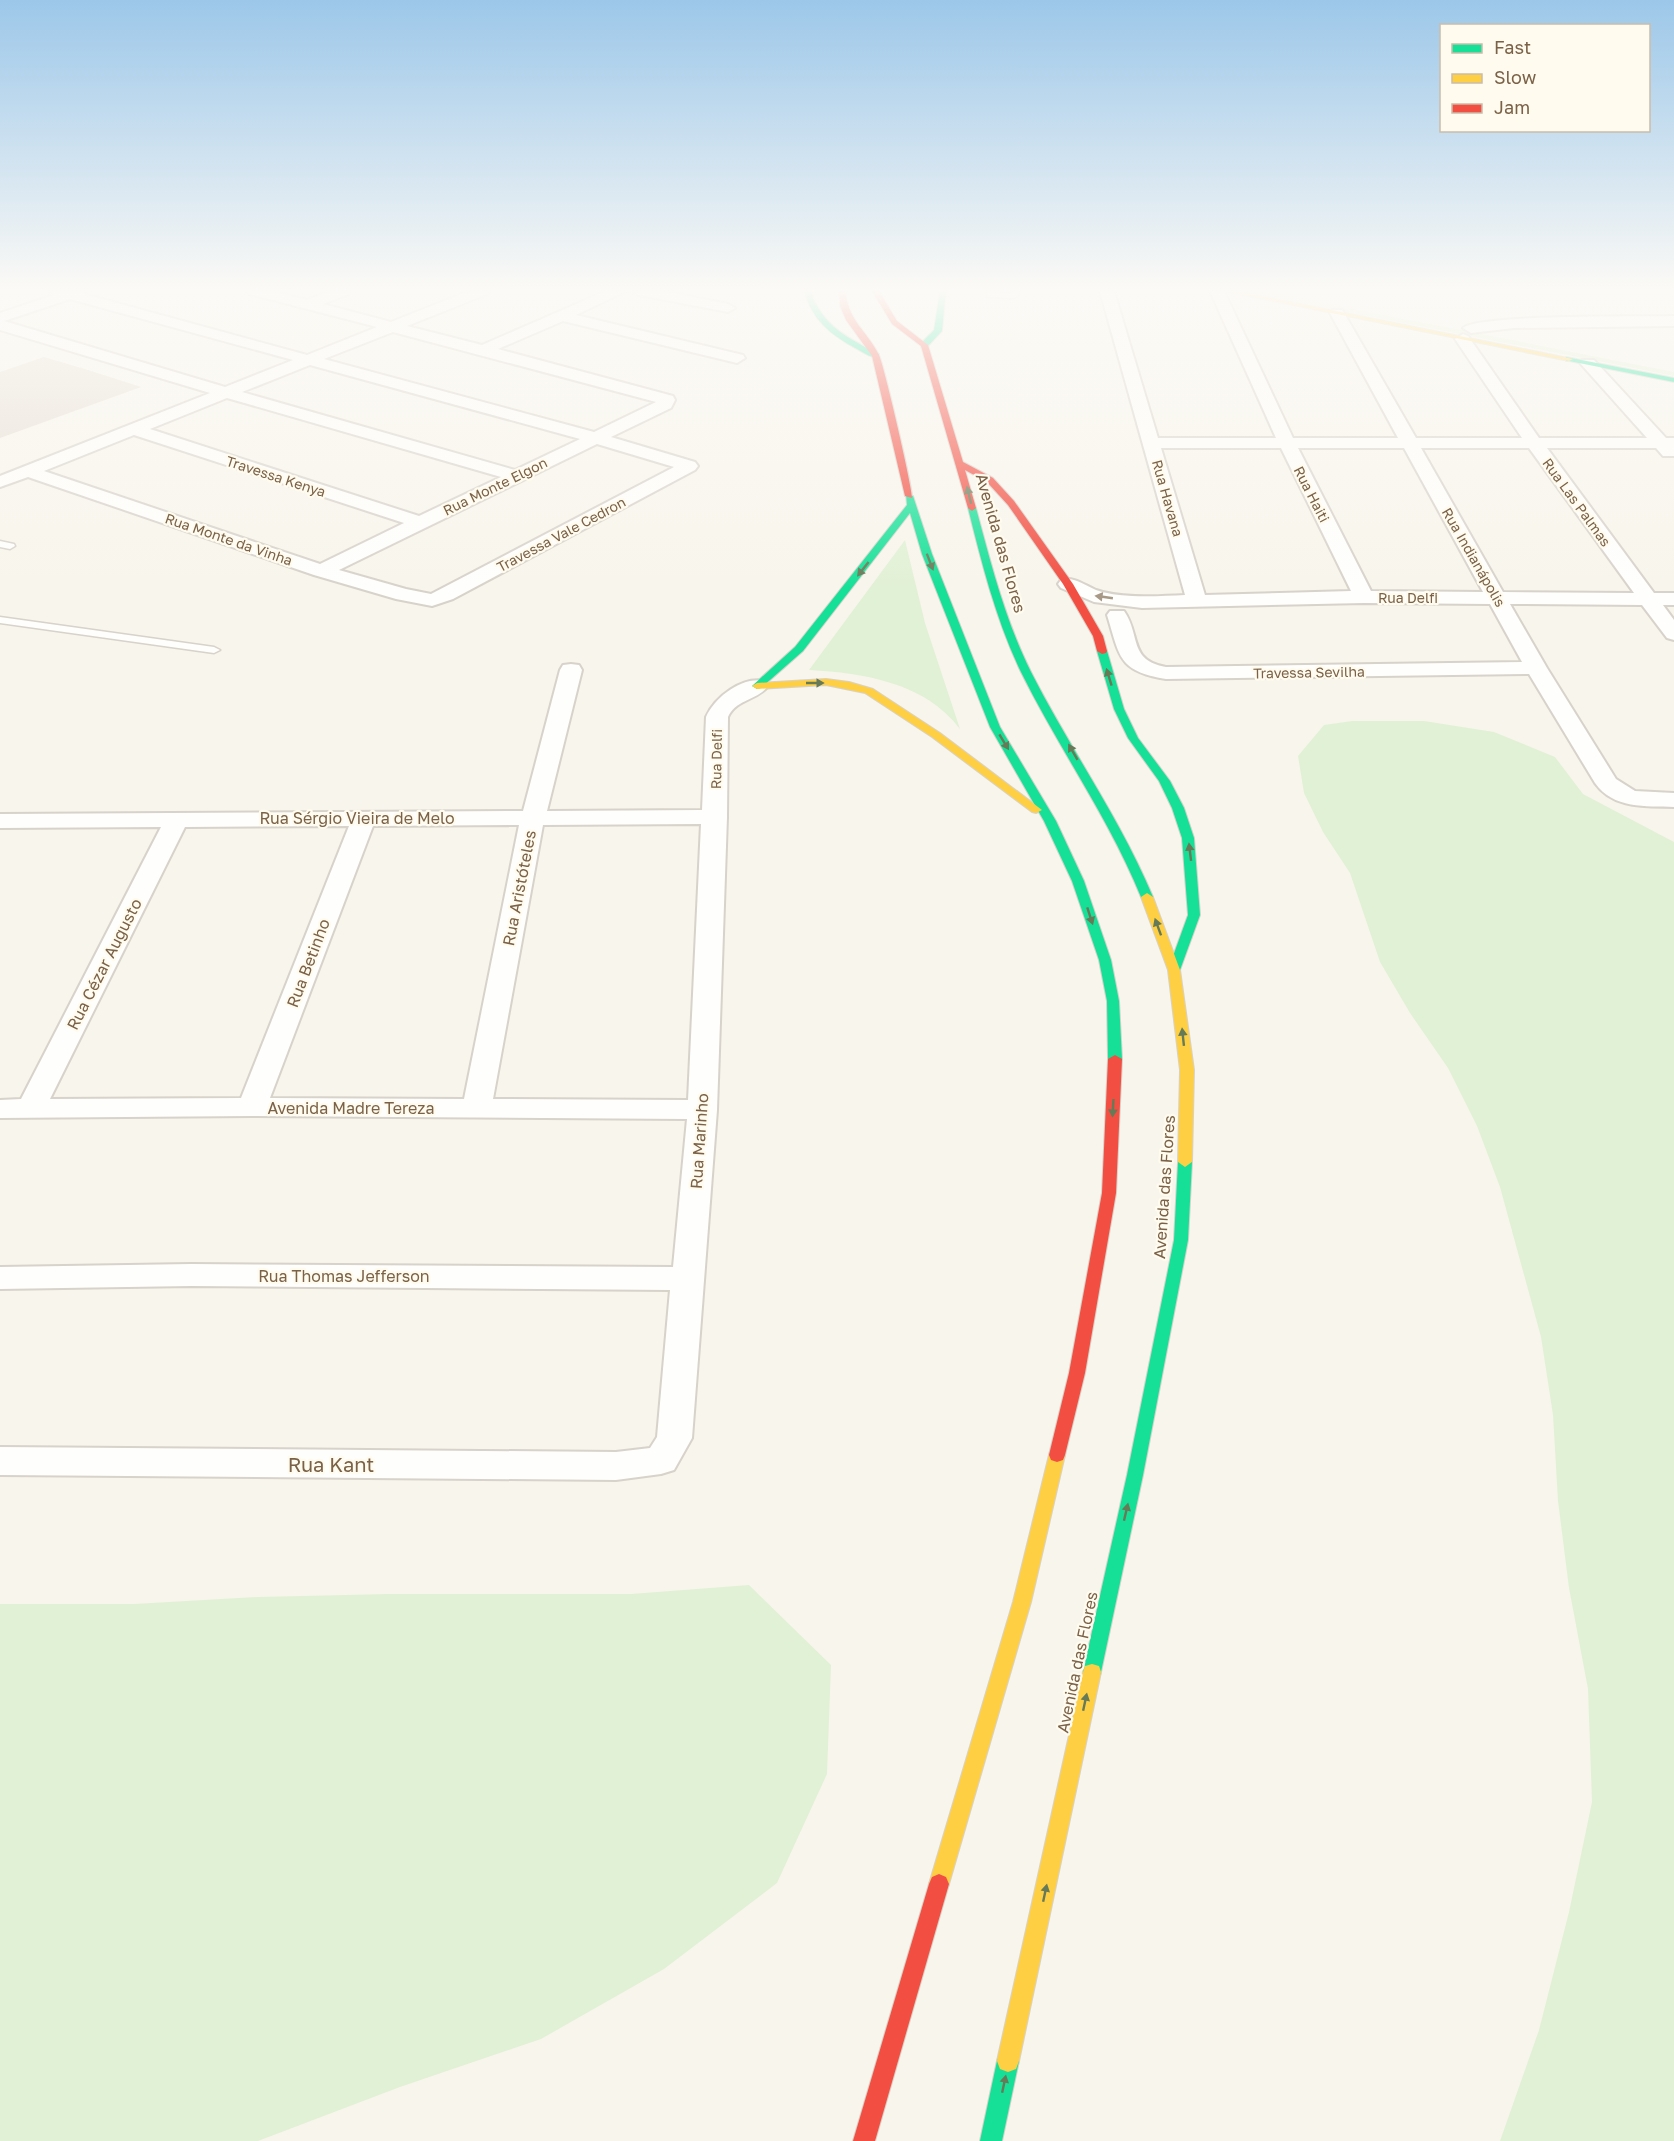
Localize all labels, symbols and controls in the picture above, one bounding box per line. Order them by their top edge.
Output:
legend [1440,24,1650,132]
text: Fast [1494,36,1531,58]
text: Slow [1494,66,1537,88]
text: Jam [1494,96,1530,118]
street label: Travessa Kenya [224,452,328,500]
street label: Rua Monte Elgon [440,453,550,519]
street label: Rua Las Palmas [1539,454,1615,550]
street label: Rua Havana [1149,458,1187,538]
street label: Rua Haiti [1291,463,1333,525]
street label: Avenida das Flores [972,471,1030,615]
one-way arrow [964,486,974,505]
street label: Travessa Vale Cedron [494,493,628,575]
street label: Rua Indianápolis [1439,504,1509,610]
street label: Rua Monte da Vinha [163,509,295,569]
one-way arrow [925,553,935,571]
one-way arrow [857,562,869,577]
street label: Rua Delfi [1378,589,1438,606]
one-way arrow [1094,593,1113,602]
street label: Travessa Sevilha [1253,663,1365,681]
one-way arrow [1104,668,1113,686]
one-way arrow [806,678,825,688]
street label: Rua Delfi [707,729,725,789]
one-way arrow [998,734,1009,750]
one-way arrow [1068,744,1079,760]
street label: Rua Sérgio Vieira de Melo [259,808,455,828]
street label: Rua Aristóteles [498,828,540,948]
one-way arrow [1185,843,1195,862]
street label: Rua Cézar Augusto [62,895,146,1033]
one-way arrow [1086,907,1095,925]
street label: Rua Betinho [282,916,334,1010]
one-way arrow [1153,918,1163,936]
one-way arrow [1178,1027,1188,1046]
street label: Rua Marinho [686,1092,712,1190]
street label: Avenida Madre Tereza [267,1098,435,1118]
one-way arrow [1109,1098,1118,1117]
street label: Avenida das Flores [1149,1114,1179,1260]
street label: Rua Thomas Jefferson [258,1266,430,1286]
street label: Rua Kant [288,1452,374,1476]
one-way arrow [1122,1503,1132,1521]
street label: Avenida das Flores [1052,1590,1102,1734]
one-way arrow [1081,1693,1090,1712]
one-way arrow [1040,1884,1050,1902]
one-way arrow [999,2075,1009,2093]

